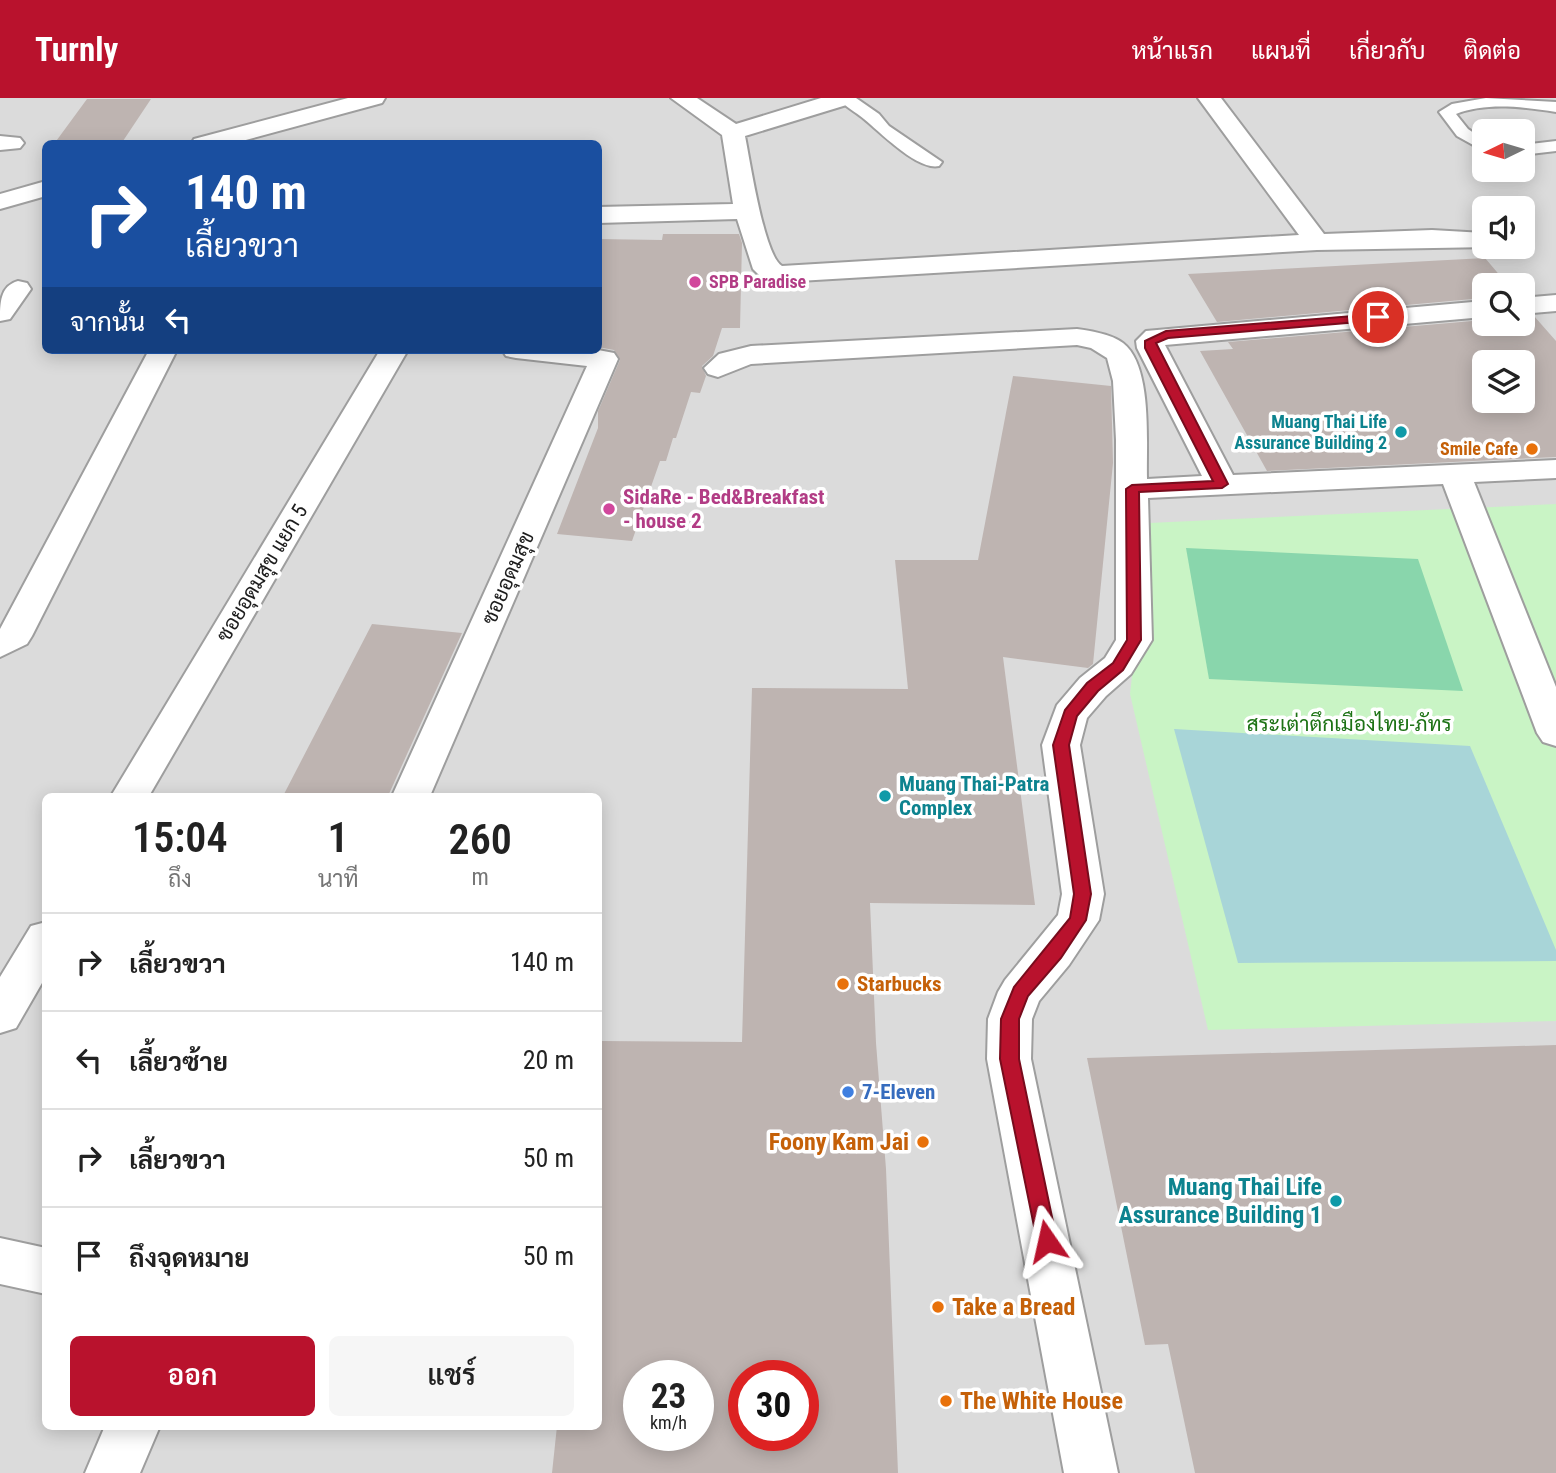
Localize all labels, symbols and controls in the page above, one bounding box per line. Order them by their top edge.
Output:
text: Turnly [35,30,118,69]
text: หน้าแรก [1132,37,1213,65]
text: แผนที่ [1251,37,1311,65]
text: เกี่ยวกับ [1349,37,1426,65]
text: ติดต่อ [1464,37,1521,65]
north arrow [1472,119,1535,182]
map controls [1472,119,1535,413]
text: 140 m [185,164,307,221]
icon: right [70,168,161,259]
button: sound [1472,196,1535,259]
text: เลี้ยวขวา [185,227,299,265]
place label: SPB Paradise [709,271,807,292]
button: search [1472,273,1535,336]
marker: SPB Paradise [687,274,703,290]
pin [1348,287,1408,347]
icon: arrive [1359,298,1397,336]
icon: left [159,301,197,339]
text: จากนั้น [70,307,145,337]
button: layers [1472,350,1535,413]
place label: Muang Thai Life Assurance Building 2 [1234,411,1387,453]
marker: Muang Thai Life Assurance Building 2 [1393,424,1409,440]
place label: Smile Cafe [1440,438,1518,459]
marker: Smile Cafe [1524,441,1540,457]
place label: SidaRe - Bed&Breakfast - house 2 [623,485,825,533]
street label: ซอยอุดมสุข แยก 5 [212,500,314,647]
marker: SidaRe - Bed&Breakfast - house 2 [601,501,617,517]
street label: ซอยอุดมสุข [477,528,541,629]
park label: สระเต่าตึกเมืองไทย-ภัทร [1246,710,1452,736]
place label: Muang Thai-Patra Complex [899,772,1050,820]
marker: Muang Thai-Patra Complex [877,788,893,804]
text: 15:04 [132,813,228,862]
text: 1 [328,813,349,862]
text: 260 [449,815,512,864]
text: m [472,864,489,891]
text: ถึง [168,866,192,893]
text: นาที [318,866,359,893]
icon: right [70,943,108,981]
text: 140 m [510,947,574,977]
text: เลี้ยวขวา [129,949,226,979]
place label: Starbucks [857,972,942,996]
marker: Starbucks [835,976,851,992]
icon: left [70,1041,108,1079]
text: 20 m [523,1045,574,1075]
text: เลี้ยวซ้าย [129,1047,228,1077]
place label: 7-Eleven [862,1080,935,1104]
marker: 7-Eleven [840,1084,856,1100]
place label: Foony Kam Jai [769,1128,909,1156]
marker: Foony Kam Jai [915,1134,931,1150]
icon: right [70,1139,108,1177]
text: 50 m [523,1143,574,1173]
text: เลี้ยวขวา [129,1145,226,1175]
place label: Muang Thai Life Assurance Building 1 [1118,1173,1322,1229]
marker: Muang Thai Life Assurance Building 1 [1328,1193,1344,1209]
position arrow [1010,1204,1084,1278]
icon: arrive [70,1237,108,1275]
text: 50 m [523,1241,574,1271]
text: ถึงจุดหมาย [129,1243,250,1273]
place label: Take a Bread [952,1293,1075,1321]
marker: Take a Bread [930,1299,946,1315]
button: ออก [70,1336,315,1416]
button: แชร์ [329,1336,574,1416]
speed limit sign: 30 [728,1360,819,1451]
text: 23 [651,1376,686,1417]
place label: The White House [960,1387,1123,1415]
marker: The White House [938,1393,954,1409]
text: km/h [650,1412,687,1433]

